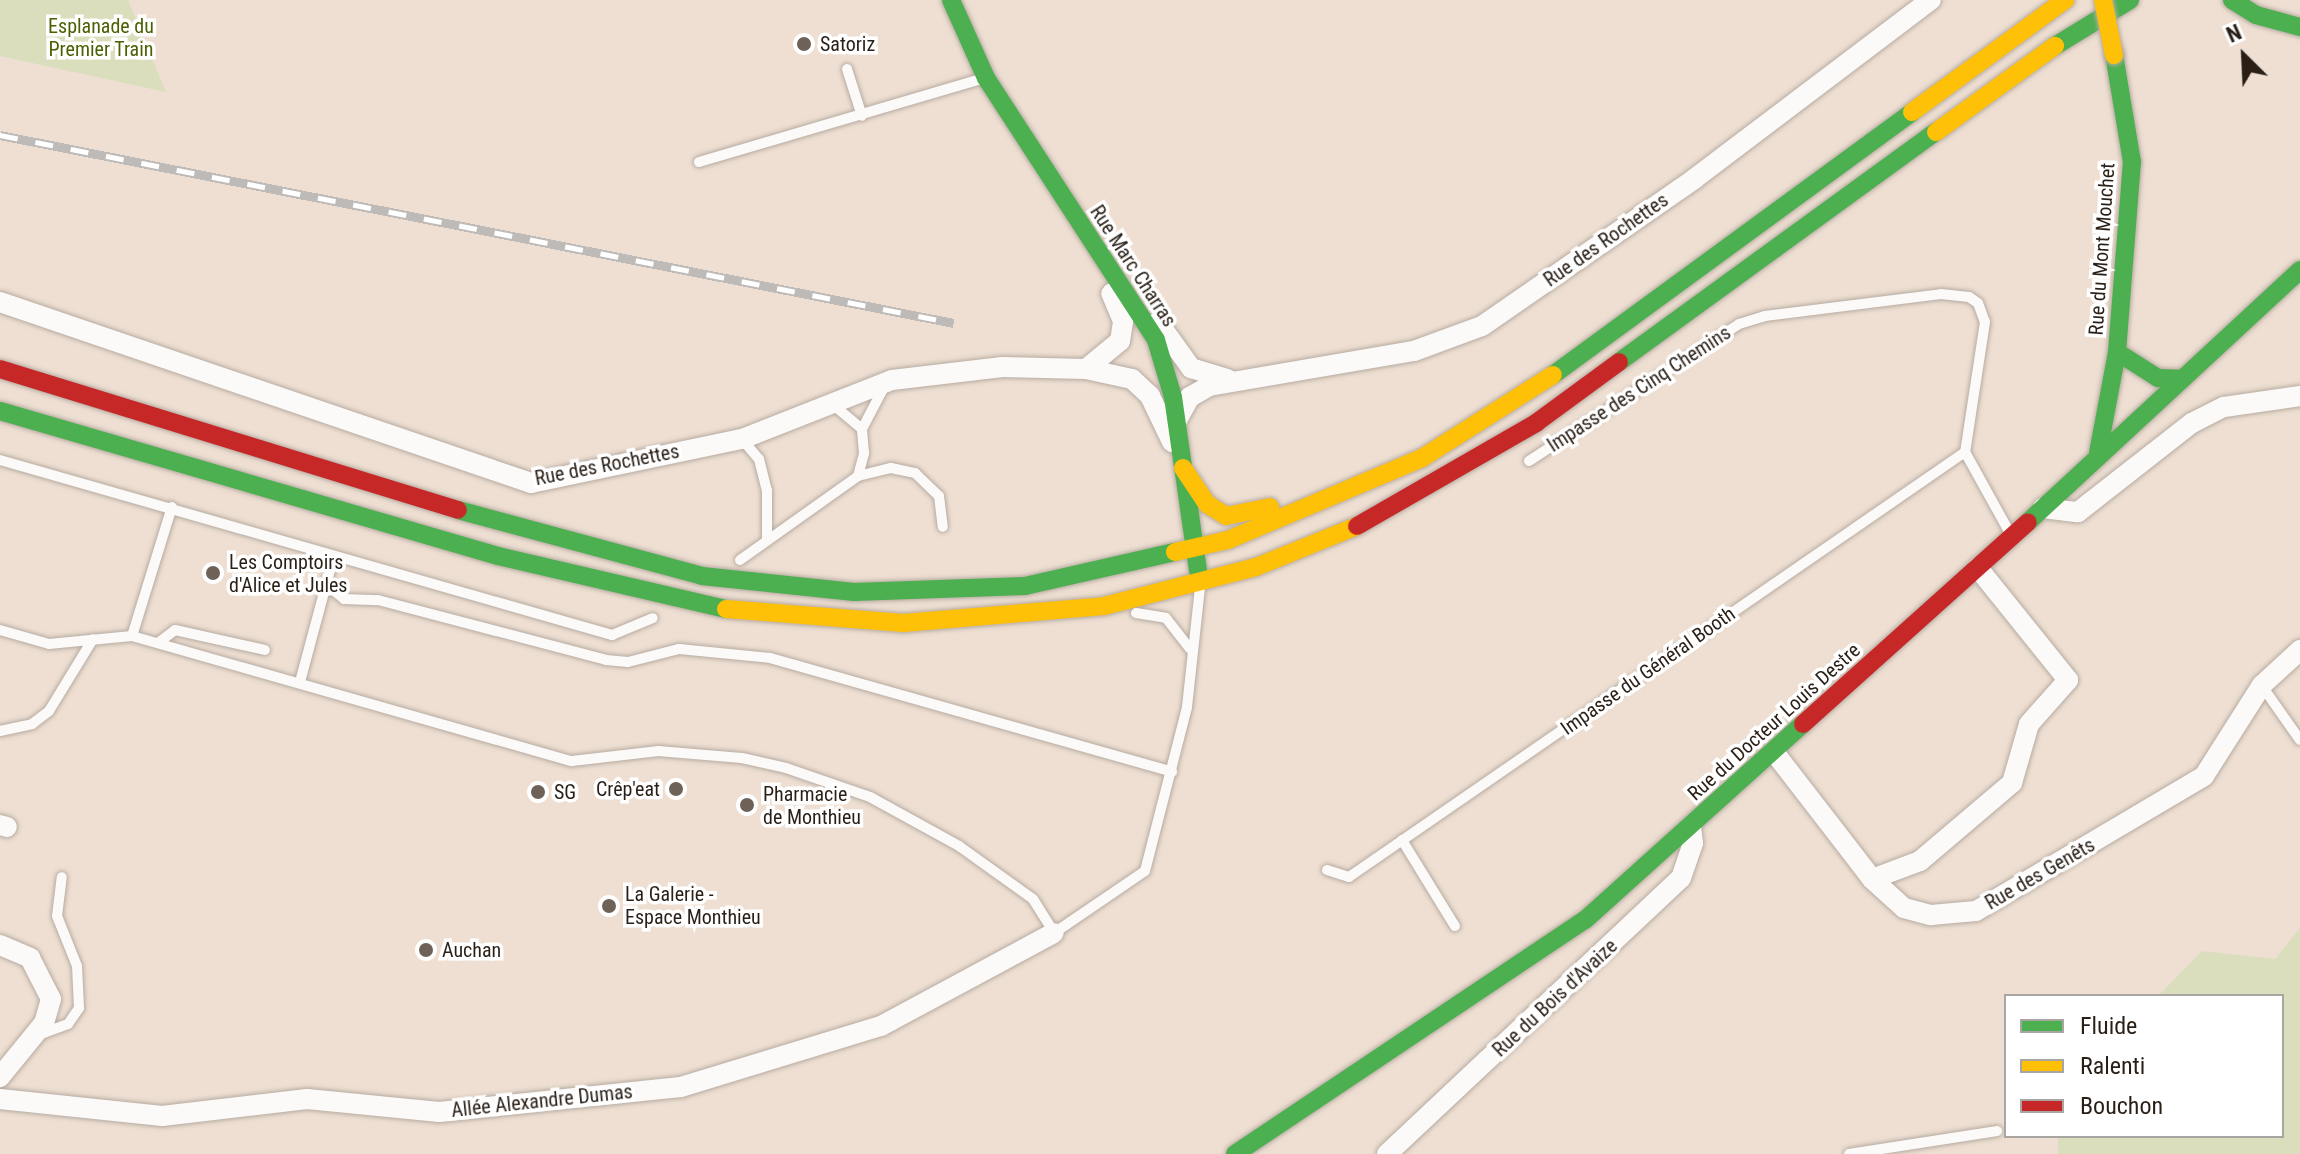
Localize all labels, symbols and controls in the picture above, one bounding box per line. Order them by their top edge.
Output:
park label: Esplanade du Premier Train [48,15,154,62]
north arrow [2204,16,2284,96]
text: N [2223,19,2245,48]
place label: Satoriz [820,32,875,56]
marker: Satoriz [795,35,813,53]
street label: Rue du Mont Mouchet [2084,162,2120,336]
street label: Rue des Rochettes [1539,188,1673,292]
street label: Rue Marc Charras [1085,201,1181,331]
street label: Impasse des Cinq Chemins [1543,321,1735,457]
street label: Rue des Rochettes [533,439,681,491]
place label: Les Comptoirs d'Alice et Jules [229,550,347,597]
marker: Les Comptoirs d'Alice et Jules [204,564,222,582]
street label: Impasse du Général Booth [1556,602,1740,740]
street label: Rue du Docteur Louis Destre [1683,638,1865,806]
place label: Crêp'eat [596,777,660,801]
place label: SG [554,780,576,804]
marker: Crêp'eat [667,780,685,798]
place label: Pharmacie de Monthieu [763,782,861,829]
marker: SG [529,783,547,801]
marker: Pharmacie de Monthieu [738,796,756,814]
street label: Rue des Genêts [1981,833,2099,915]
place label: La Galerie - Espace Monthieu [625,882,761,929]
marker: La Galerie - Espace Monthieu [600,897,618,915]
street label: Rue du Bois d'Avaize [1488,934,1622,1062]
place label: Auchan [442,938,501,962]
marker: Auchan [417,941,435,959]
legend [2004,994,2284,1138]
text: Fluide [2080,1012,2137,1040]
text: Ralenti [2080,1052,2145,1080]
street label: Allée Alexandre Dumas [450,1080,634,1122]
text: Bouchon [2080,1092,2163,1120]

